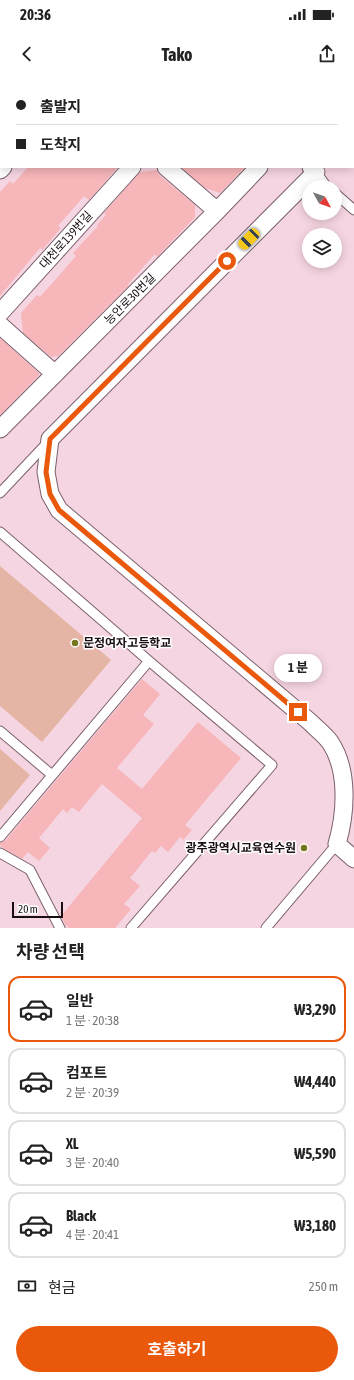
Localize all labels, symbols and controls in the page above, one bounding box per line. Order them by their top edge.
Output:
text: 20:36 [20,6,51,23]
icon: back [16,43,38,65]
icon: share [316,43,338,65]
text: Tako [161,44,193,65]
text: 출발지 [40,98,81,115]
text: 도착지 [40,136,81,153]
north arrow [302,180,342,220]
map controls [302,180,342,268]
street label: 대천로139번길 [37,209,95,271]
car [236,226,262,252]
button: layers [302,228,342,268]
route start [218,252,236,270]
street label: 능안로30번길 [102,271,158,327]
place label: 문정여자고등학교 [83,636,171,650]
marker: 문정여자고등학교 [70,638,80,648]
callout: 1 분 [274,654,322,682]
text: 1 분 [288,660,308,675]
route end [289,703,307,721]
place label: 광주광역시교육연수원 [186,841,296,855]
marker: 광주광역시교육연수원 [299,843,309,853]
scale bar [12,900,63,919]
text: 20 m [18,903,38,915]
text: 차량 선택 [16,941,85,962]
icon: car [18,991,54,1027]
text: 일반 [66,992,94,1009]
text: ₩3,290 [294,1001,336,1018]
text: 1 분 · 20:38 [66,1013,119,1028]
icon: car [18,1063,54,1099]
text: 컴포트 [66,1064,107,1081]
text: ₩4,440 [294,1073,336,1090]
text: 2 분 · 20:39 [66,1085,119,1100]
icon: car [18,1135,54,1171]
text: XL [66,1135,79,1152]
text: ₩5,590 [294,1145,336,1162]
text: 3 분 · 20:40 [66,1155,119,1170]
icon: car [18,1207,54,1243]
text: Black [66,1207,96,1224]
text: ₩3,180 [294,1217,336,1234]
text: 4 분 · 20:41 [66,1227,119,1242]
icon: cash [16,1275,38,1297]
text: 현금 [48,1279,76,1296]
text: 250 m [309,1279,338,1294]
button: 호출하기 [16,1326,338,1372]

